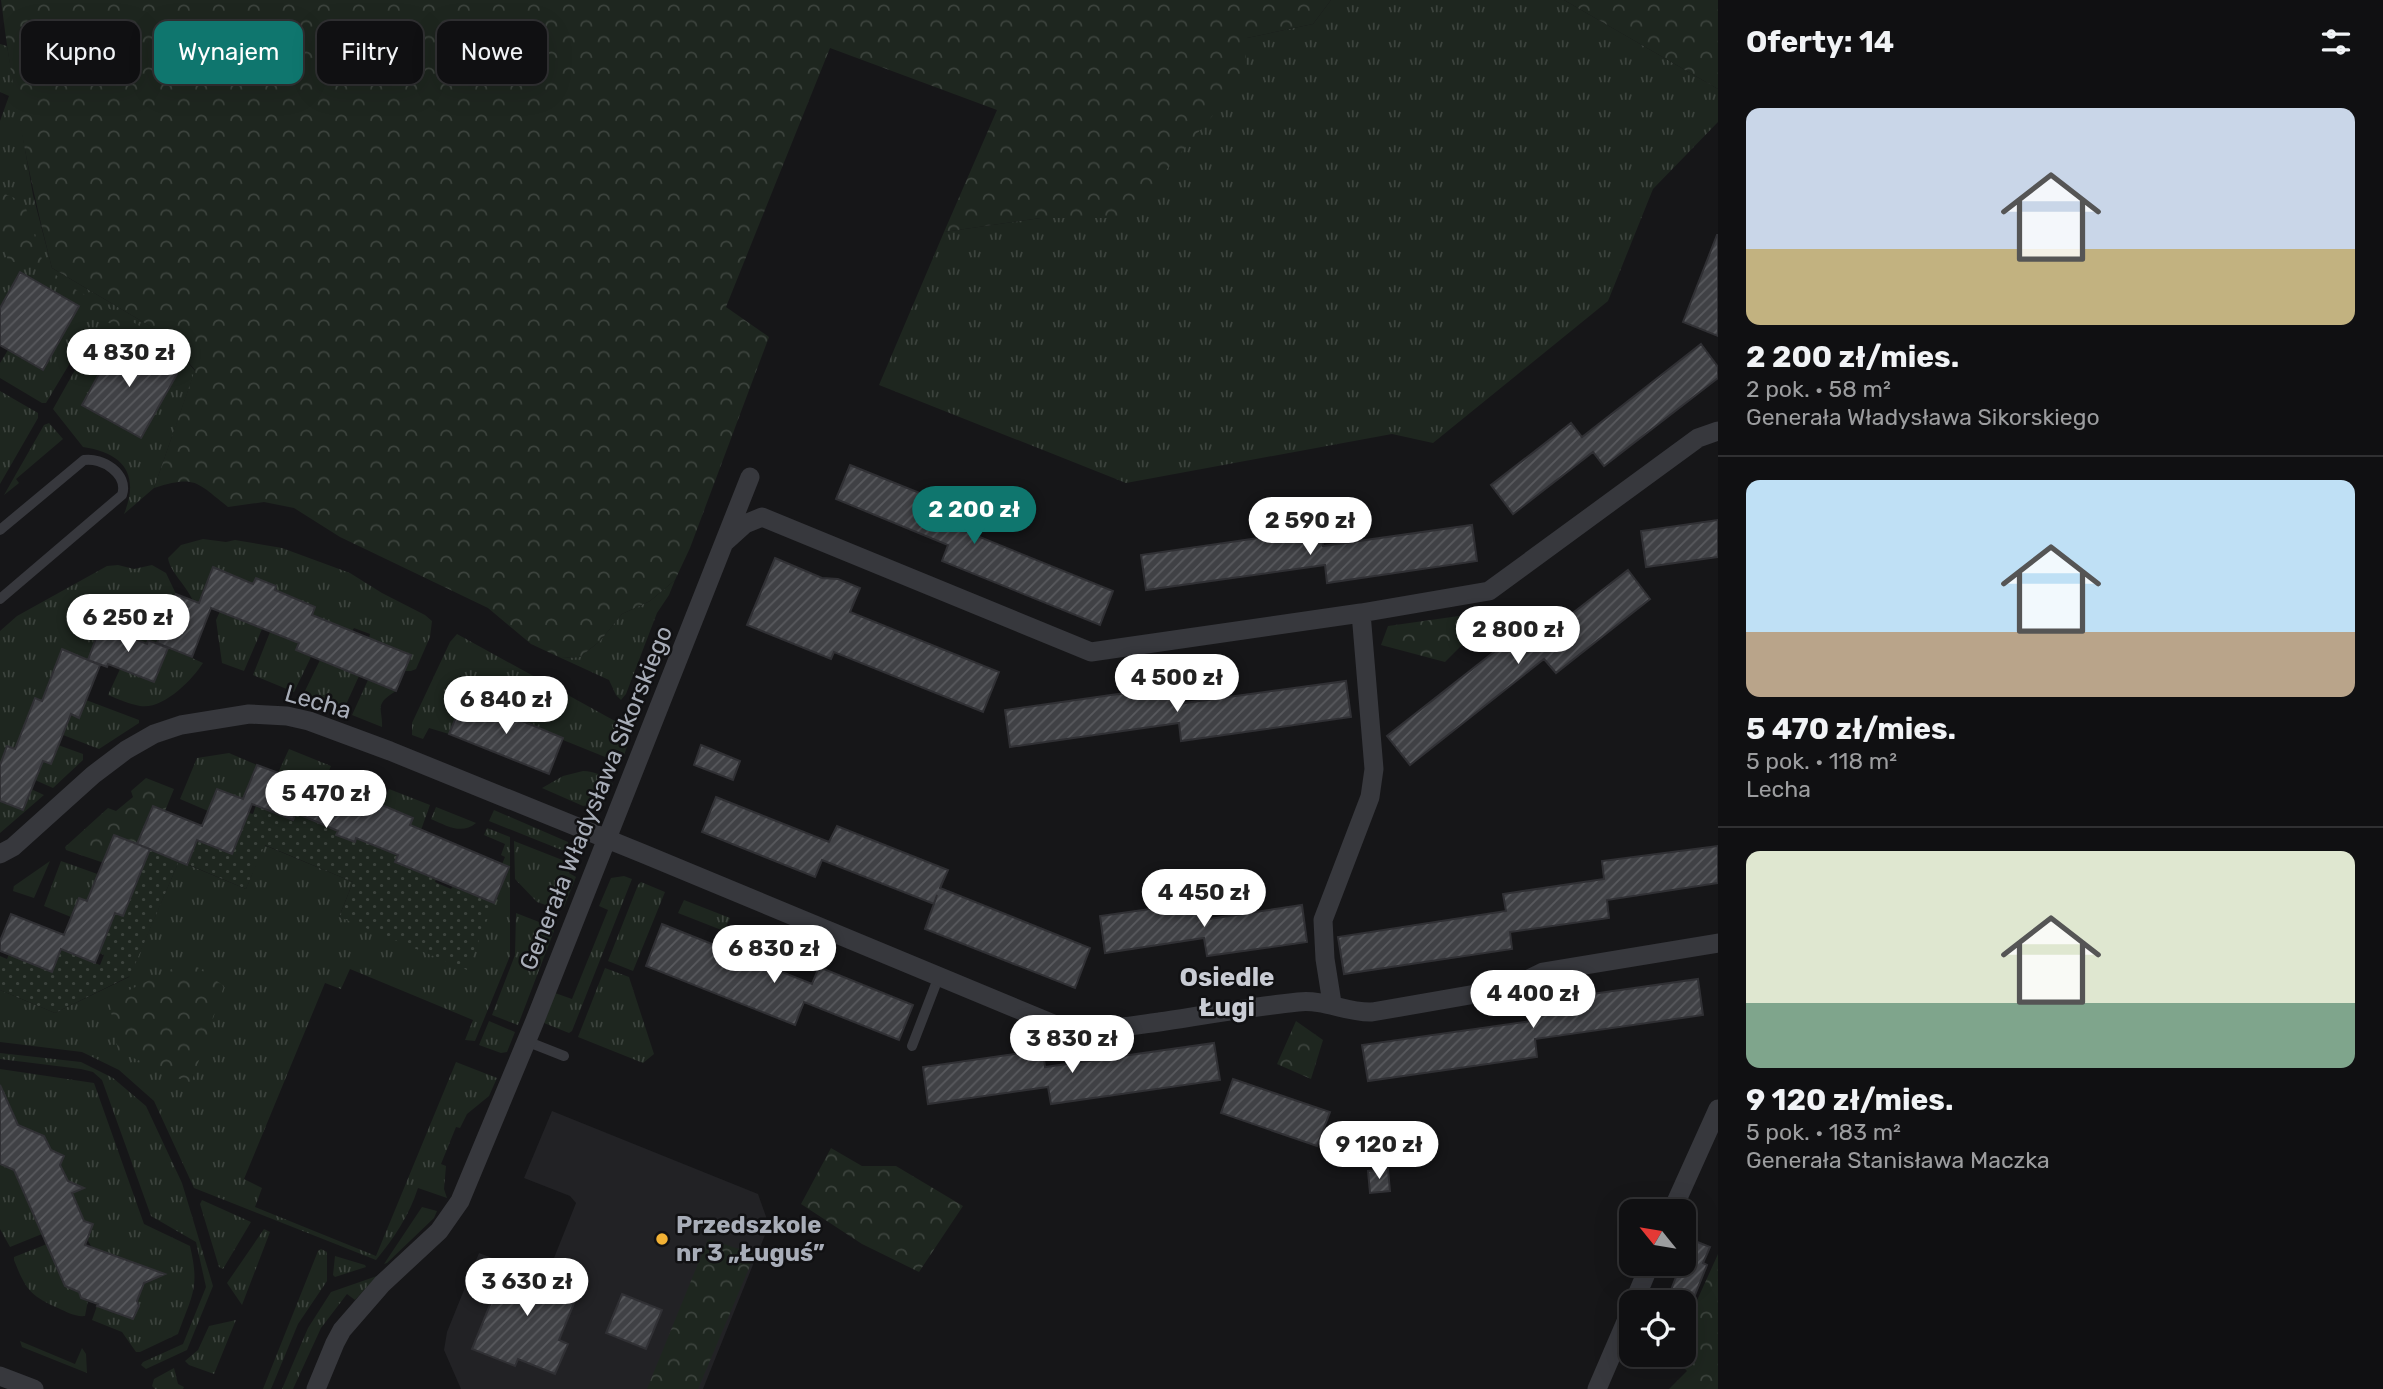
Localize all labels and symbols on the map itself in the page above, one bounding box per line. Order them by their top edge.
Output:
pin: 4 830 zł [57,330,201,389]
pin: 2 200 zł [902,486,1046,546]
pin: 2 590 zł [1238,498,1382,557]
pin: 6 250 zł [56,594,200,654]
pin: 2 800 zł [1446,606,1590,666]
street label: Generała Władysława Sikorskiego [514,622,678,974]
pin: 4 500 zł [1105,654,1249,714]
pin: 6 840 zł [434,676,578,736]
street label: Lecha [282,679,354,725]
pin: 5 470 zł [254,770,398,830]
pin: 4 450 zł [1132,870,1276,929]
pin: 6 830 zł [702,926,846,985]
district label: Osiedle Ługi [1179,962,1275,1023]
pin: 4 400 zł [1461,970,1605,1030]
pin: 3 830 zł [1000,1016,1144,1075]
pin: 9 120 zł [1307,1122,1451,1181]
north arrow [1619,1199,1696,1276]
place label: Przedszkole nr 3 „Ługuś” [676,1211,825,1267]
marker: Przedszkole nr 3 „Ługuś” [654,1231,670,1247]
pin: 3 630 zł [455,1258,599,1318]

